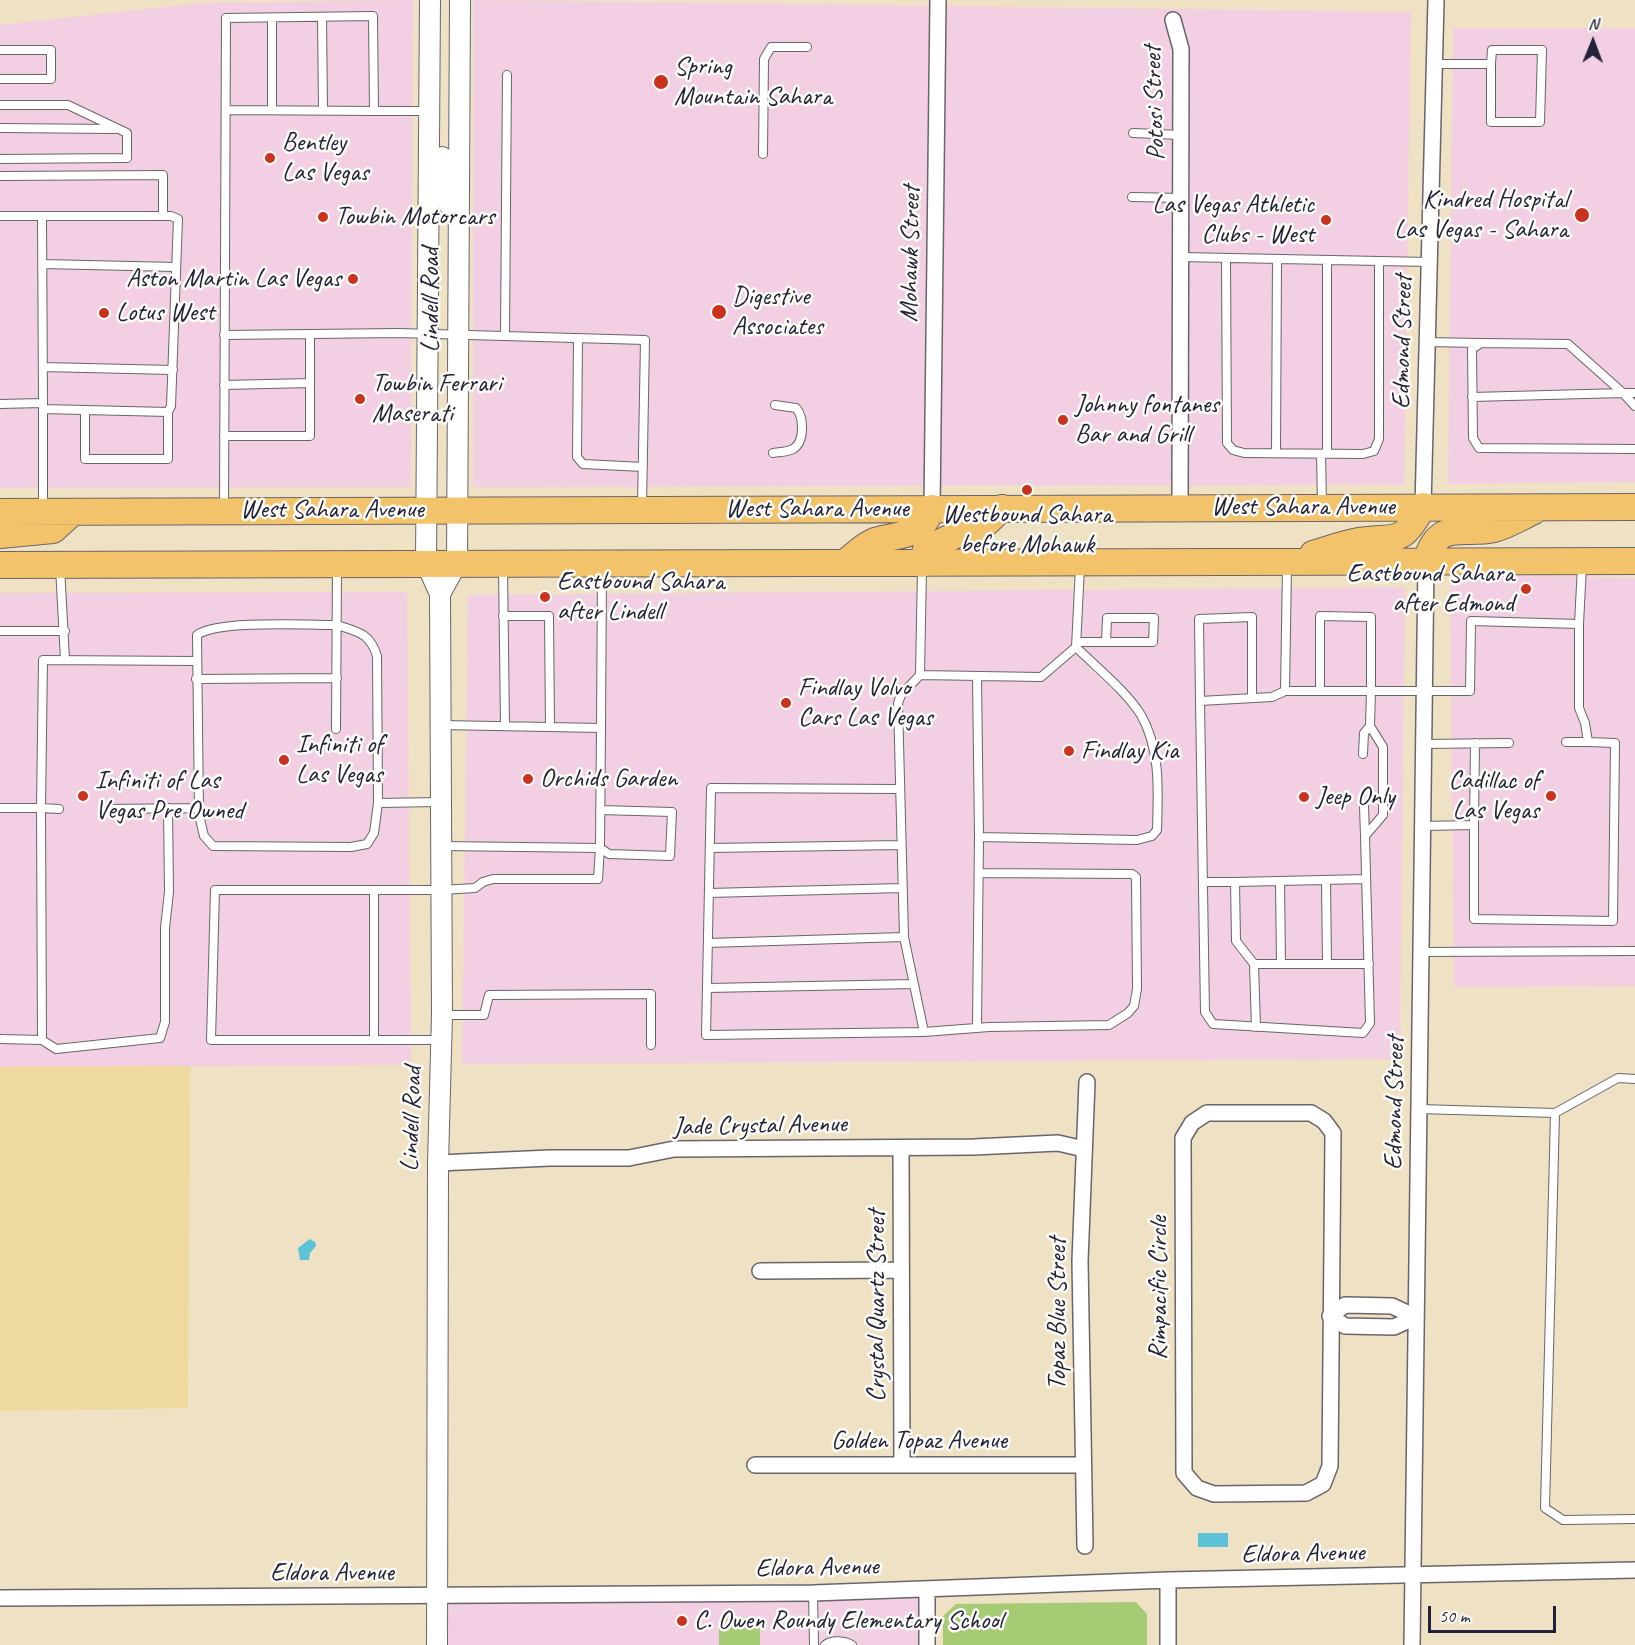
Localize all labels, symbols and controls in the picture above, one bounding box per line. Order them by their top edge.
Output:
north arrow [1563,12,1623,72]
text: N [1588,14,1598,34]
street label: Potosi Street [1137,45,1173,161]
place label: Spring Mountain Sahara [674,51,832,112]
marker: Spring Mountain Sahara [652,73,670,91]
place label: Bentley Las Vegas [282,127,369,188]
marker: Bentley Las Vegas [263,151,277,165]
place label: Kindred Hospital Las Vegas - Sahara [1394,184,1568,246]
street label: Mohawk Street [894,186,928,322]
place label: Las Vegas Athletic Clubs - West [1152,189,1314,250]
place label: Towbin Motorcars [335,201,495,233]
marker: Kindred Hospital Las Vegas - Sahara [1573,206,1591,224]
marker: Towbin Motorcars [316,210,330,224]
marker: Las Vegas Athletic Clubs - West [1319,213,1333,227]
street label: Lindell Road [415,247,447,353]
place label: Aston Martin Las Vegas [126,263,341,295]
marker: Aston Martin Las Vegas [346,272,360,286]
street label: Edmond Street [1386,275,1420,409]
place label: Digestive Associates [732,281,823,342]
place label: Lotus West [116,297,215,329]
marker: Digestive Associates [710,303,728,321]
marker: Lotus West [97,306,111,320]
place label: Towbin Ferrari Maserati [372,368,501,430]
place label: Johnny fontanes Bar and Grill [1075,389,1219,450]
marker: Towbin Ferrari Maserati [353,392,367,406]
marker: Johnny fontanes Bar and Grill [1056,413,1070,427]
marker: Westbound Sahara before Mohawk [1020,483,1034,497]
street label: West Sahara Avenue [1211,491,1395,523]
street label: West Sahara Avenue [725,493,909,525]
street label: West Sahara Avenue [240,494,424,526]
place label: Westbound Sahara before Mohawk [942,499,1112,560]
place label: Eastbound Sahara after Edmond [1347,558,1514,620]
place label: Eastbound Sahara after Lindell [557,566,724,628]
marker: Eastbound Sahara after Edmond [1519,582,1533,596]
marker: Eastbound Sahara after Lindell [538,590,552,604]
place label: Findlay Volvo Cars Las Vegas [798,672,933,734]
marker: Findlay Volvo Cars Las Vegas [779,696,793,710]
place label: Infiniti of Las Vegas [296,729,383,790]
place label: Findlay Kia [1081,735,1178,767]
marker: Findlay Kia [1062,744,1076,758]
marker: Infiniti of Las Vegas [277,753,291,767]
place label: Orchids Garden [540,763,677,795]
place label: Infiniti of Las Vegas Pre Owned [95,765,243,826]
place label: Cadillac of Las Vegas [1449,765,1539,826]
marker: Orchids Garden [521,772,535,786]
place label: Jeep Only [1316,781,1395,813]
marker: Infiniti of Las Vegas Pre Owned [76,789,90,803]
marker: Cadillac of Las Vegas [1544,789,1558,803]
marker: Jeep Only [1297,790,1311,804]
street label: Edmond Street [1378,1036,1412,1170]
street label: Lindell Road [395,1066,429,1172]
street label: Jade Crystal Avenue [673,1109,847,1143]
street label: Crystal Quartz Street [861,1210,893,1402]
street label: Rimpacific Circle [1143,1216,1175,1360]
street label: Topaz Blue Street [1042,1238,1074,1390]
street label: Golden Topaz Avenue [831,1425,1007,1457]
street label: Eldora Avenue [1241,1537,1365,1571]
street label: Eldora Avenue [755,1551,879,1585]
street label: Eldora Avenue [270,1557,394,1589]
scale bar [1431,1594,1558,1632]
place label: C. Owen Roundy Elementary School [694,1605,1003,1637]
text: 50 m [1439,1605,1470,1627]
marker: C. Owen Roundy Elementary School [675,1614,689,1628]

